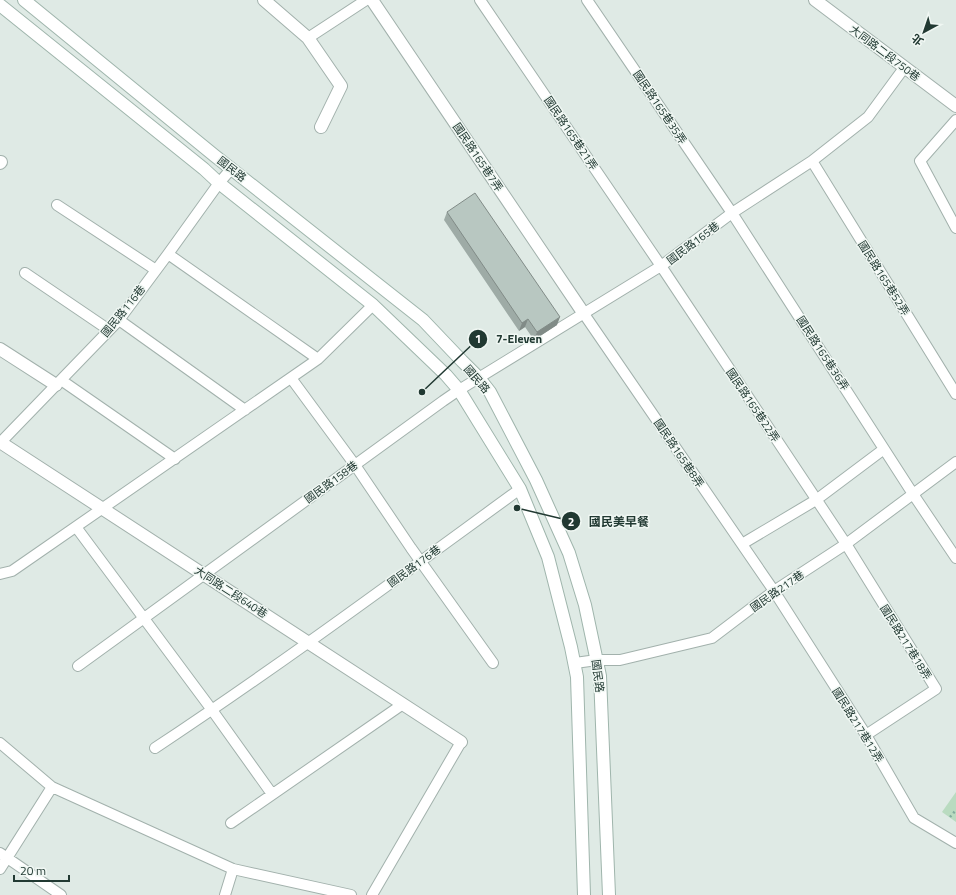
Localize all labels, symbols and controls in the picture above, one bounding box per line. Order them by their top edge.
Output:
north arrow [904,12,944,52]
street label: 大同路二段750巷 [846,21,924,85]
text: 北 [908,30,927,49]
street label: 國民路165巷35弄 [629,67,691,147]
street label: 國民路165巷21弄 [540,93,602,173]
street label: 國民路165巷7弄 [449,120,507,194]
street label: 國民路 [214,153,250,185]
street label: 國民路165巷 [663,218,723,268]
street label: 國民路165巷52弄 [854,237,914,319]
street label: 國民路116巷 [97,282,149,340]
street label: 國民路165巷36弄 [793,313,853,393]
callout: 7-Eleven [468,327,550,351]
text: 1 [475,329,481,348]
text: 7-Eleven [496,329,542,348]
street label: 國民路 [460,361,494,397]
street label: 國民路165巷22弄 [722,365,784,445]
street label: 國民路165巷8弄 [650,416,708,490]
street label: 國民路158巷 [301,457,361,507]
callout: 國民美早餐 [561,509,657,533]
text: 2 [568,512,574,531]
text: 國民美早餐 [589,512,649,531]
street label: 國民路176巷 [384,541,444,591]
street label: 大同路二段640巷 [191,562,271,622]
street label: 國民路217巷 [747,567,807,615]
street label: 國民路217巷18弄 [876,601,936,683]
street label: 國民路 [588,659,608,693]
street label: 國民路217巷12弄 [828,684,888,766]
scale bar [14,857,69,883]
text: 20 m [20,861,46,880]

